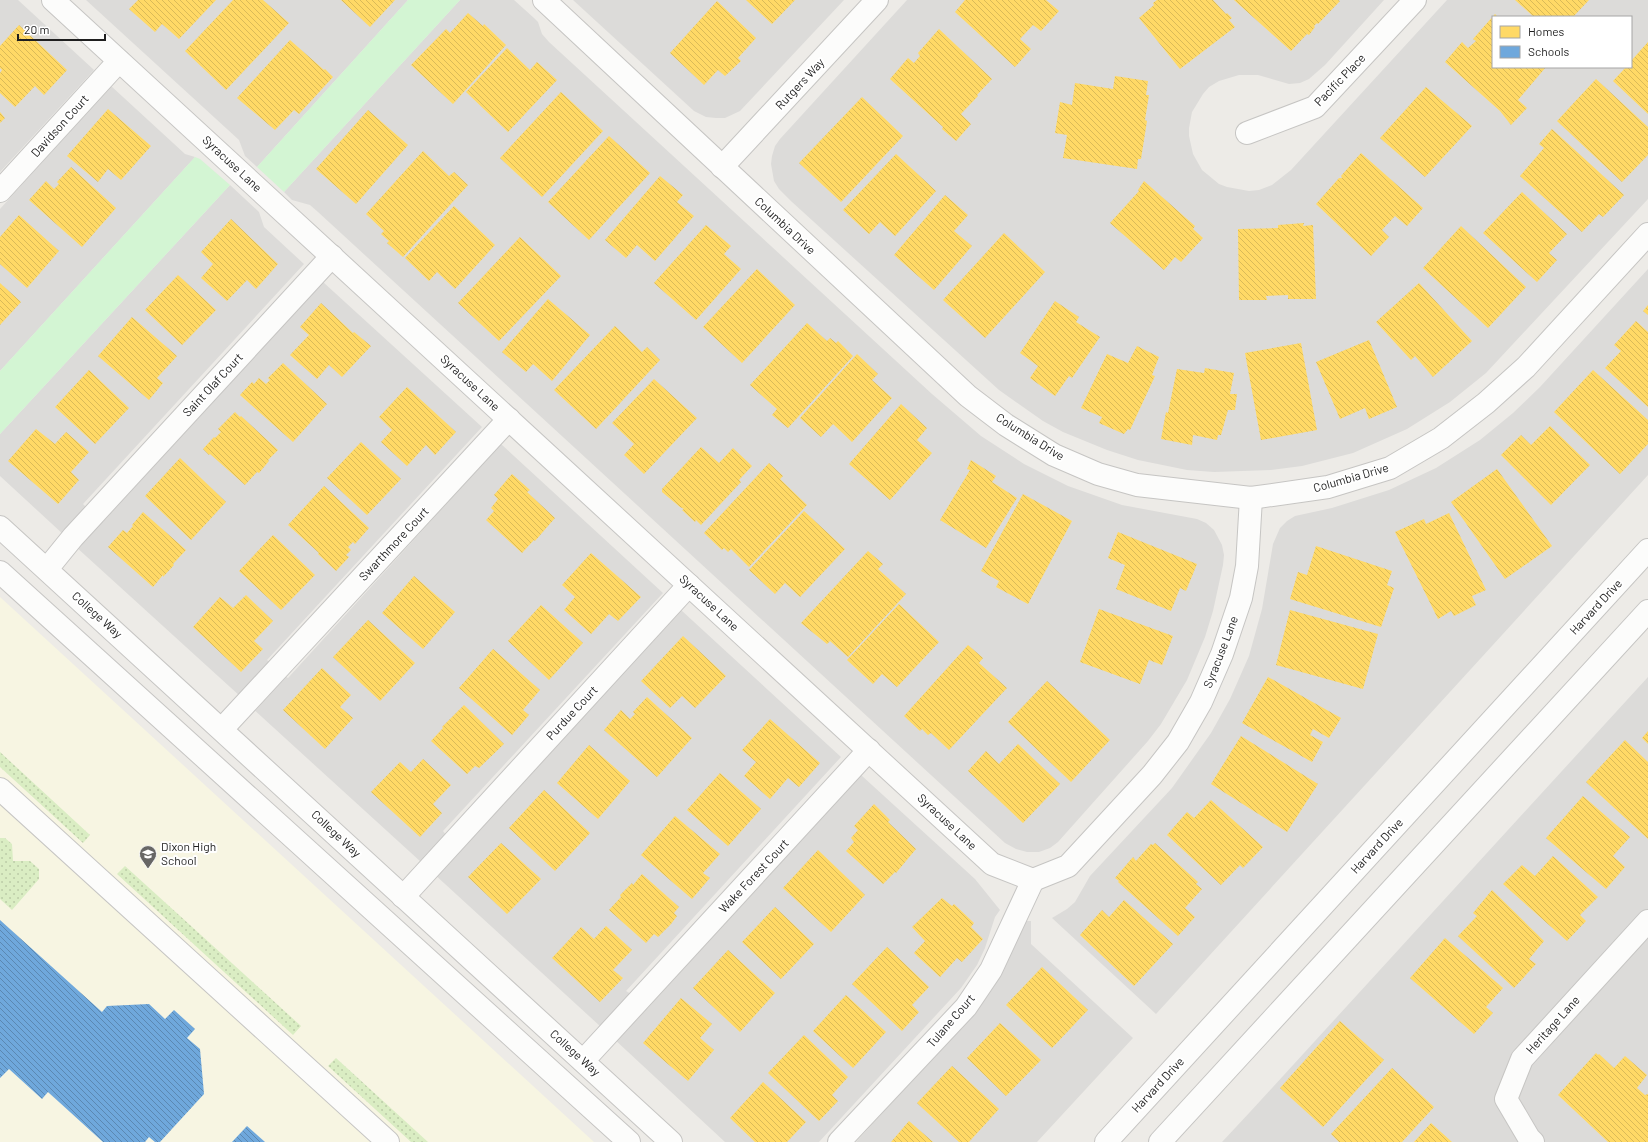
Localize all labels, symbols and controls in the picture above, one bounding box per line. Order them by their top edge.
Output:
scale bar [18,16,105,42]
legend [1492,16,1632,68]
text: 20 m [24,22,50,36]
text: Homes [1528,24,1565,38]
text: Schools [1528,44,1569,58]
street label: Pacific Place [1311,50,1368,108]
street label: Rutgers Way [772,54,827,112]
street label: Davidson Court [28,91,91,159]
street label: Syracuse Lane [200,132,265,194]
street label: Columbia Drive [752,194,819,257]
street label: Saint Olaf Court [179,350,245,419]
street label: Syracuse Lane [438,351,503,413]
street label: Columbia Drive [994,410,1067,463]
street label: Columbia Drive [1311,460,1390,494]
street label: Swarthmore Court [356,504,431,583]
street label: Syracuse Lane [677,571,742,633]
street label: Harvard Drive [1566,576,1624,637]
street label: College Way [70,588,126,641]
street label: Syracuse Lane [1200,614,1240,690]
street label: Purdue Court [543,682,600,742]
street label: Syracuse Lane [915,790,980,852]
street label: College Way [309,807,365,860]
street label: Harvard Drive [1347,815,1405,876]
street label: Wake Forest Court [715,836,791,915]
place label: Dixon High School [161,839,216,867]
school or university icon: Dixon High School [138,844,158,869]
street label: Tulane Court [923,991,977,1050]
street label: Heritage Lane [1523,992,1582,1056]
street label: College Way [548,1026,604,1079]
street label: Harvard Drive [1128,1054,1186,1115]

